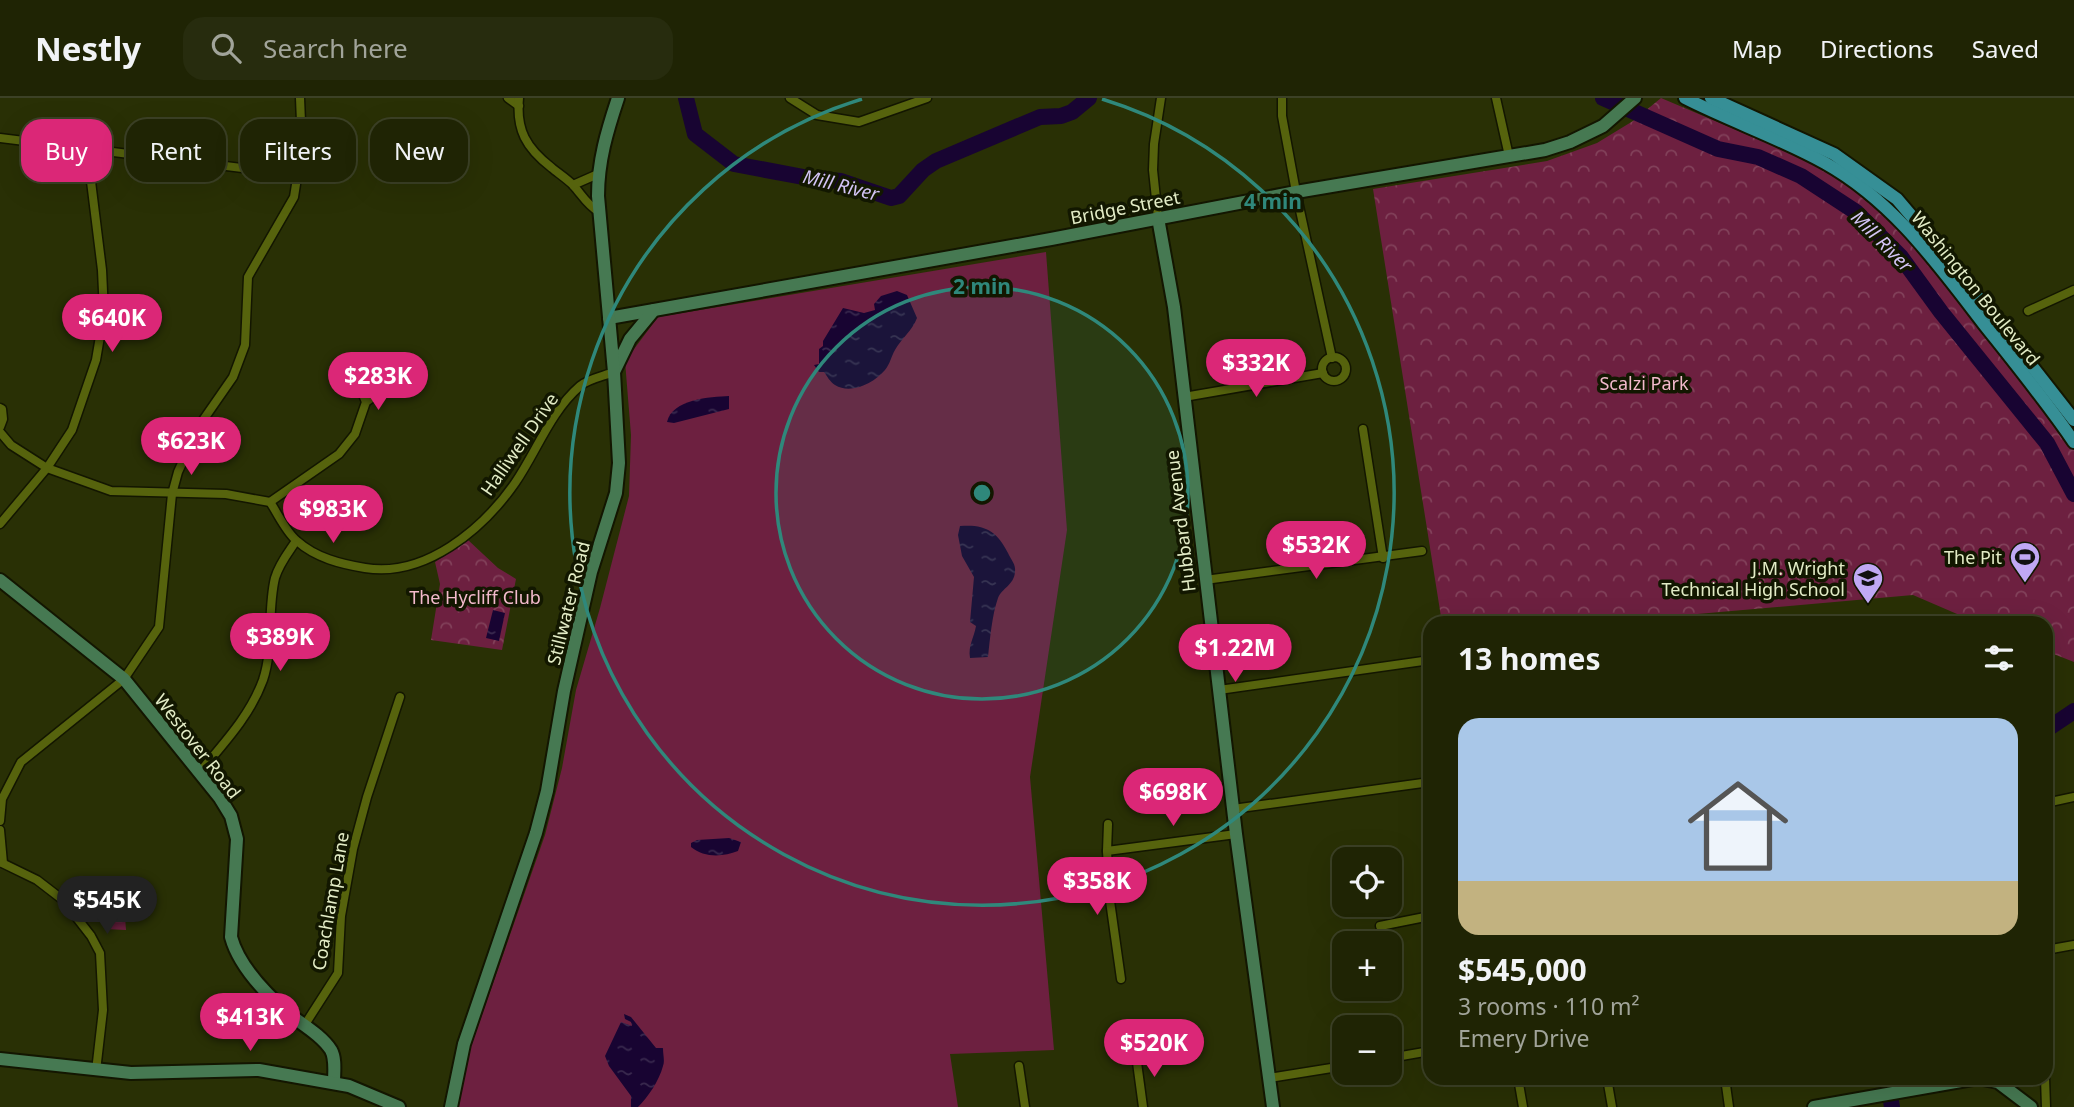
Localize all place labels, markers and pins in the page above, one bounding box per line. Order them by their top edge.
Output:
pin: $640K [63,294,161,354]
pin: $332K [1207,340,1305,399]
pin: $283K [329,352,427,412]
pin: $623K [142,418,240,477]
centre of rings [970,481,994,505]
pin: $983K [284,486,382,545]
pin: $532K [1267,522,1365,581]
sports icon: The Pit [2008,540,2042,584]
place label: The Pit [1944,545,2002,569]
place label: J.M. Wright Technical High School [1662,556,1845,601]
school or university icon: J.M. Wright Technical High School [1851,561,1885,605]
pin: $389K [231,614,329,673]
pin: $1.22M [1178,624,1292,684]
pin: $698K [1124,768,1222,828]
pin: $358K [1048,858,1146,917]
pin: $545K [58,876,156,936]
pin: $413K [201,993,299,1053]
pin: $520K [1105,1020,1203,1079]

